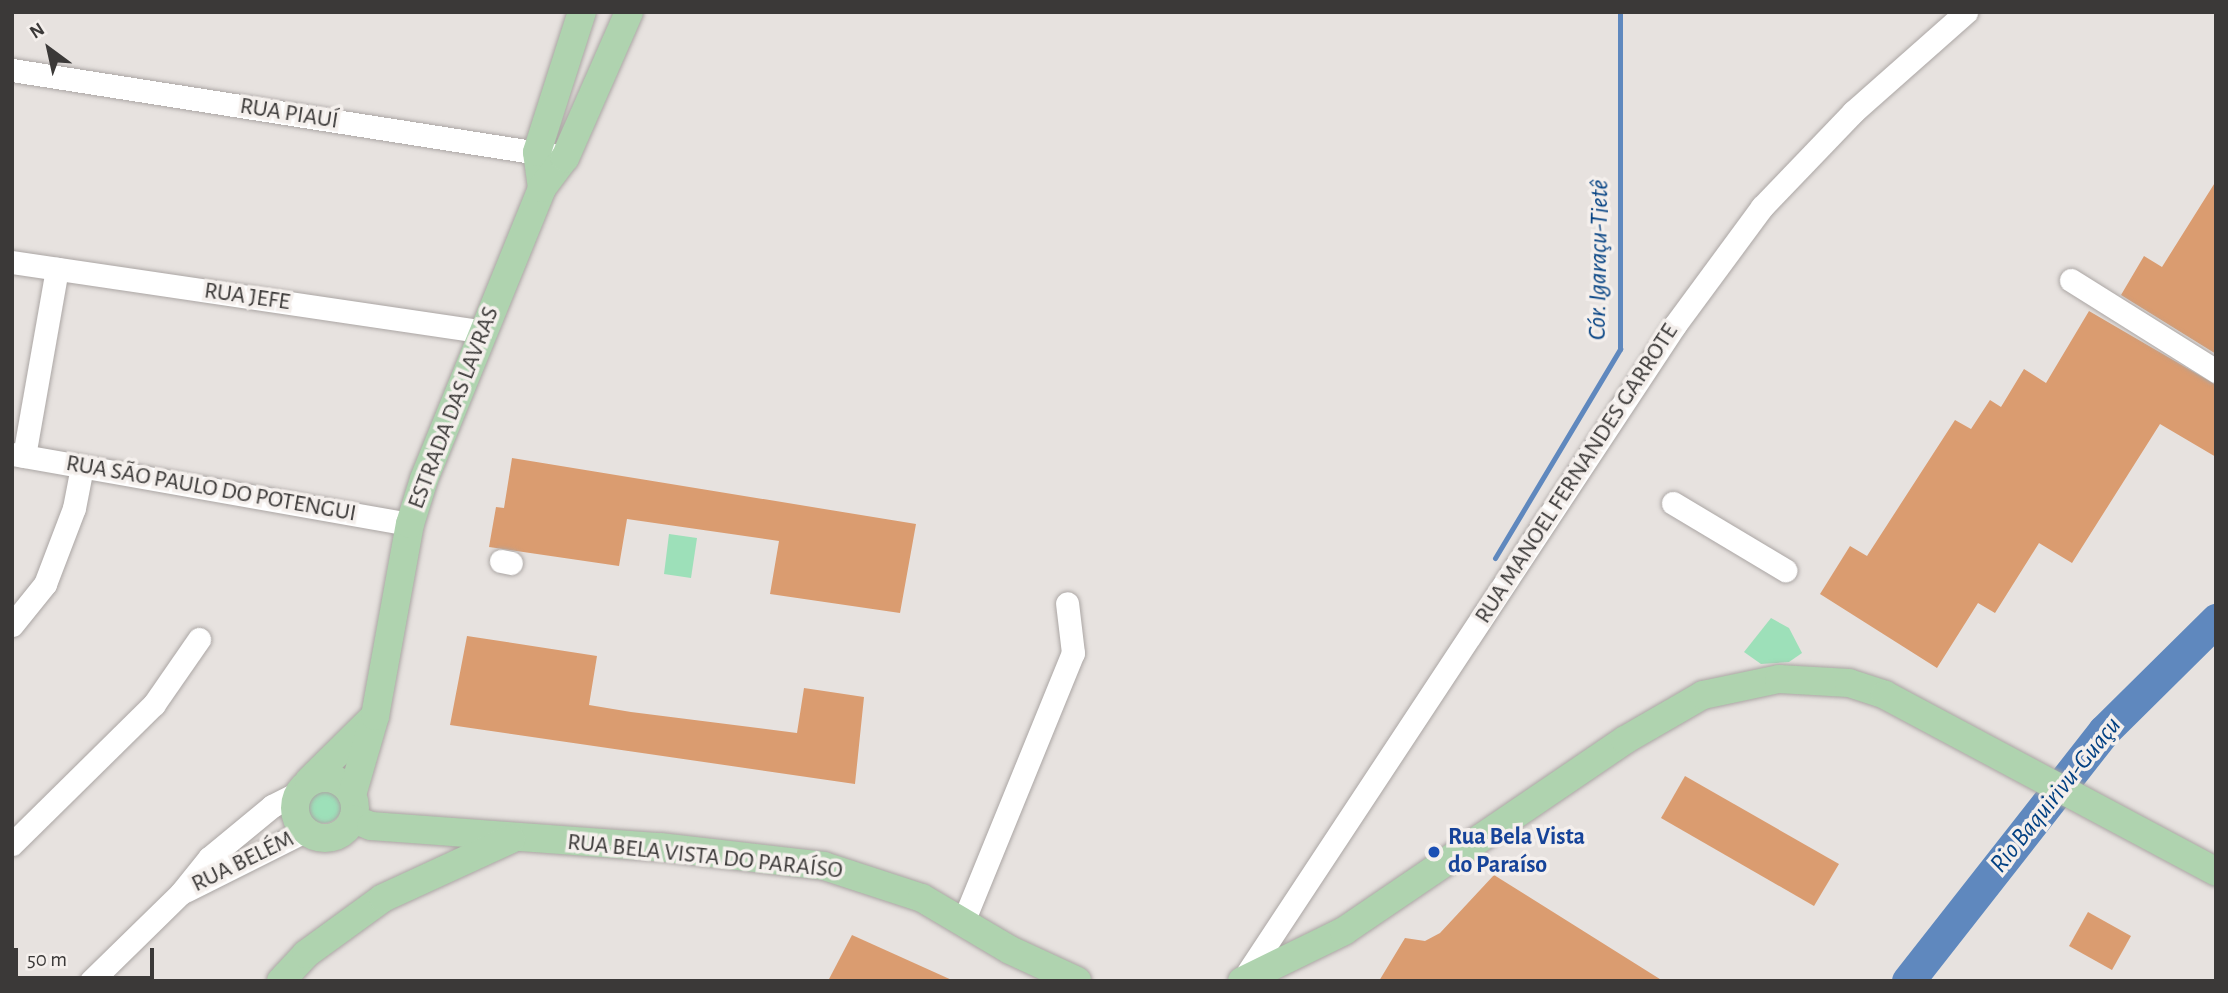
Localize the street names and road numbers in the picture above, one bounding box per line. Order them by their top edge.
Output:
street label: RUA PIAUÍ [238,92,340,136]
street label: RUA JEFE [202,277,292,317]
street label: ESTRADA DAS LAVRAS [402,303,506,513]
street label: RUA MANOEL FERNANDES GARROTE [1469,319,1685,629]
street label: RUA SÃO PAULO DO POTENGUI [64,449,358,529]
street label: RUA BELÉM [187,825,299,899]
street label: RUA BELA VISTA DO PARAÍSO [566,828,844,886]

